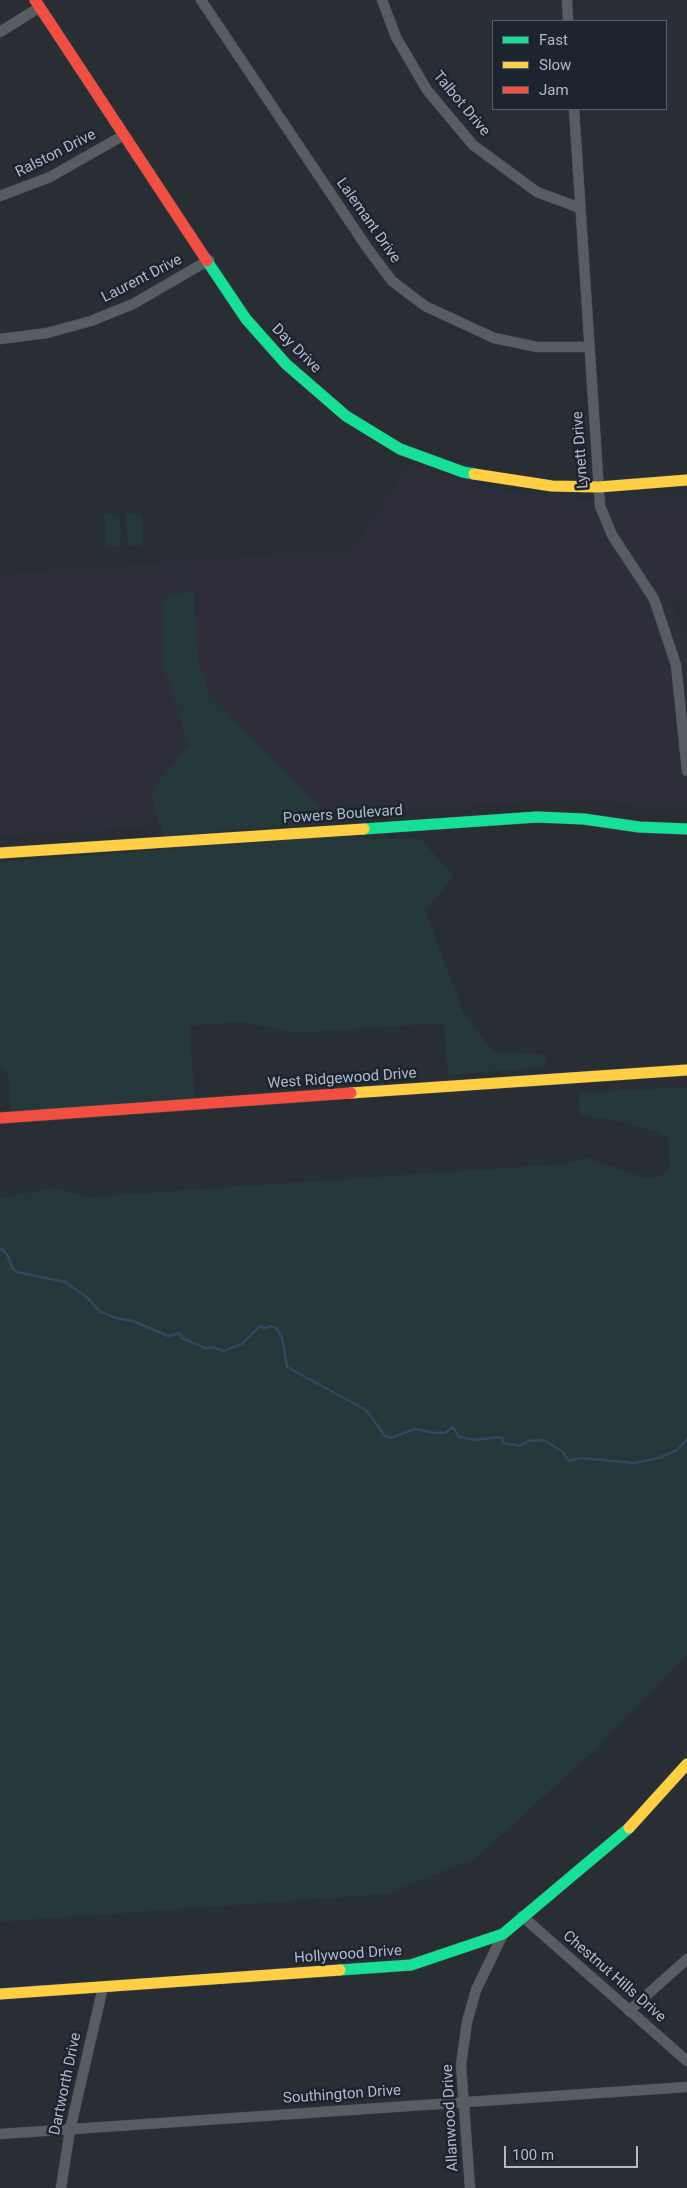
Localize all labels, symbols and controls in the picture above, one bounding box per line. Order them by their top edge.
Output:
legend [492,20,667,110]
text: Fast [539,31,568,49]
text: Slow [539,56,571,74]
street label: Talbot Drive [429,68,493,140]
text: Jam [539,81,569,99]
street label: Ralston Drive [13,126,99,182]
street label: Lalemant Drive [332,175,404,267]
street label: Laurent Drive [99,251,185,307]
street label: Day Drive [268,321,324,377]
street label: Lynett Drive [569,411,593,489]
street label: Powers Boulevard [282,802,404,828]
street label: West Ridgewood Drive [267,1065,417,1093]
street label: Chestnut Hills Drive [559,1927,669,2027]
street label: Hollywood Drive [294,1942,402,1968]
street label: Dartworth Drive [46,2031,86,2137]
street label: Allanwood Drive [439,2064,463,2172]
street label: Southington Drive [282,2082,402,2108]
scale bar [507,2136,641,2168]
text: 100 m [512,2146,554,2164]

